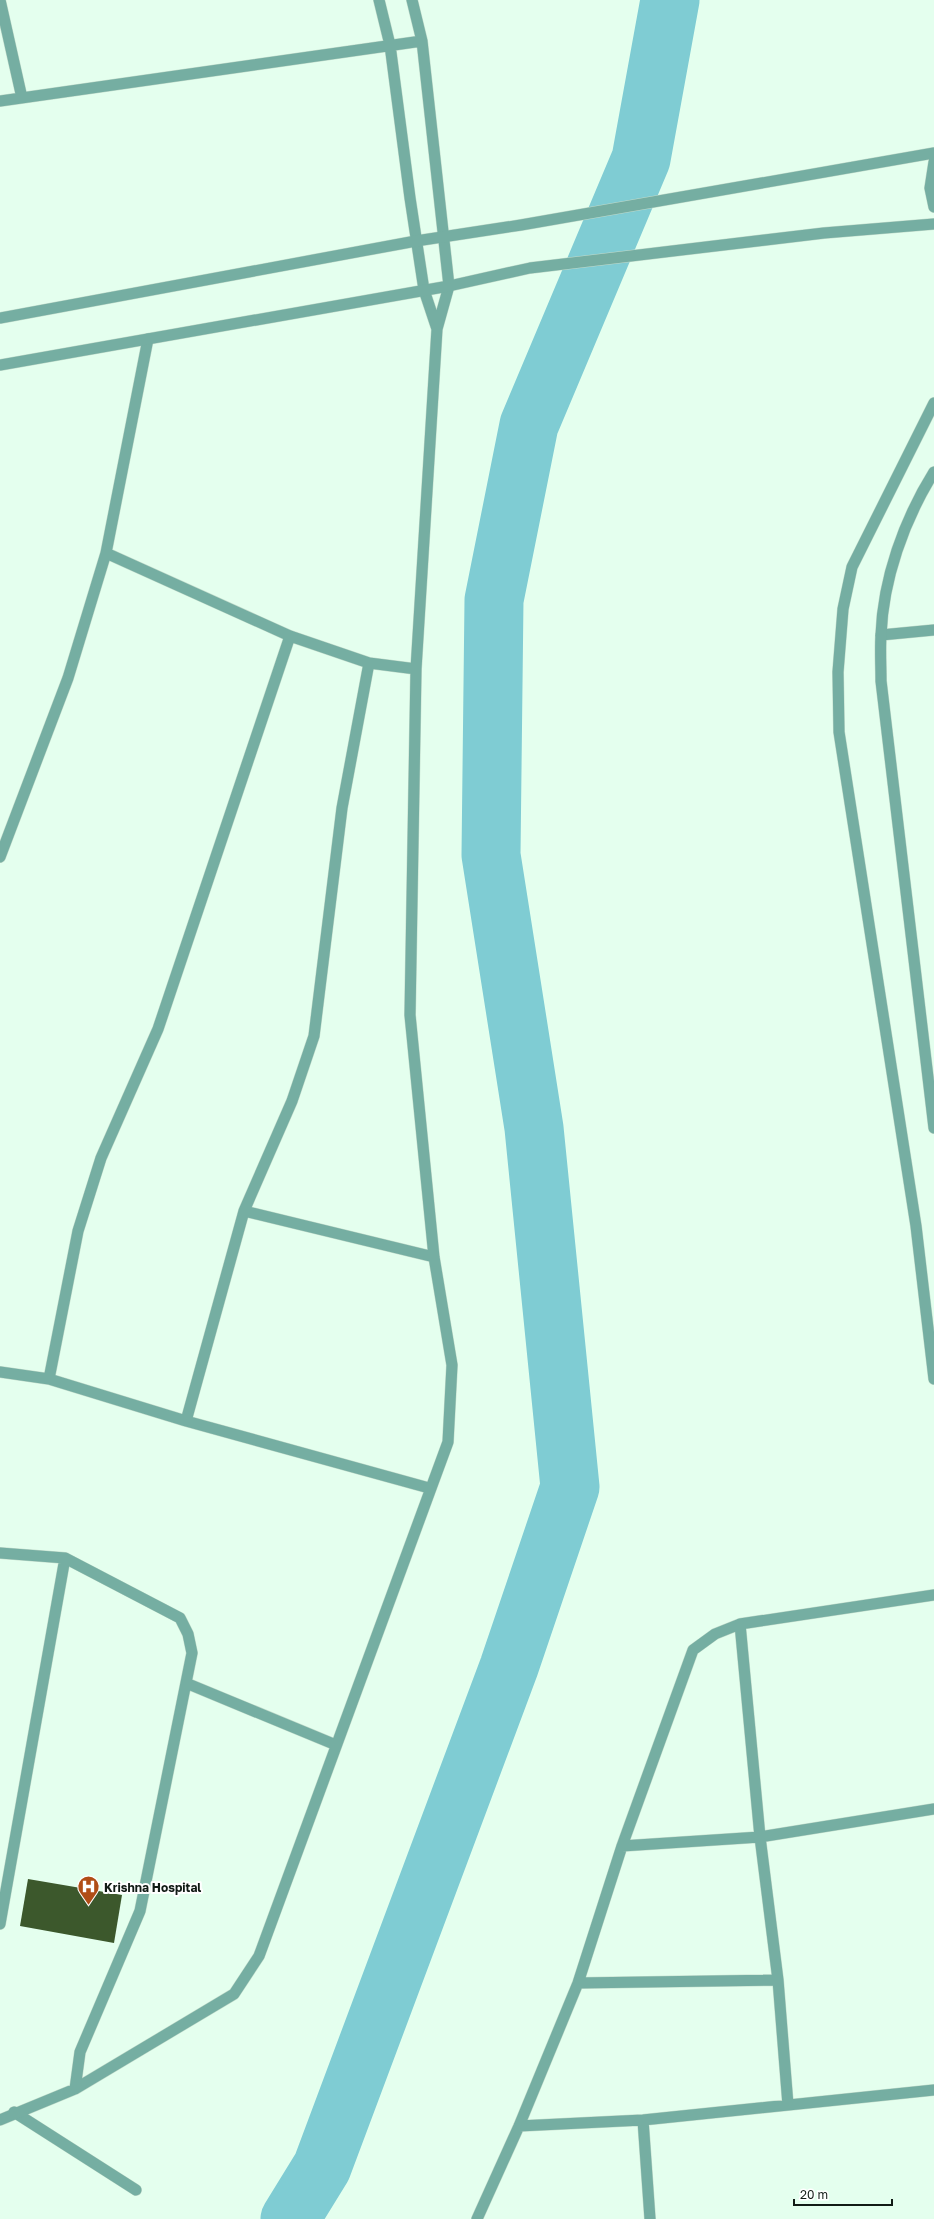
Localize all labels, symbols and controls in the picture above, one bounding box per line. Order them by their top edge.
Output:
hospital icon: Krishna Hospital [76,1874,102,1907]
place label: Krishna Hospital [104,1880,201,1895]
scale bar [794,2181,892,2207]
text: 20 m [800,2187,828,2202]

